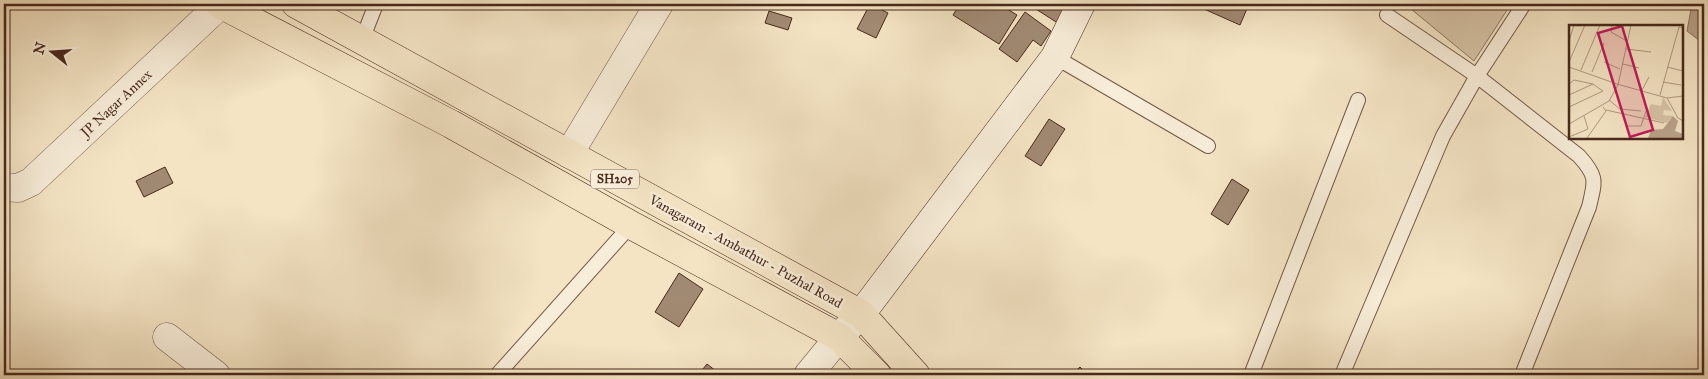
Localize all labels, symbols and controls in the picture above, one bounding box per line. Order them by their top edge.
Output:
inset map [1569,25,1683,139]
north arrow [28,28,78,78]
text: N [30,40,50,57]
street label: JP Nagar Annex [76,65,157,143]
road number: SH205 [591,170,639,188]
street label: Vanagaram - Ambathur - Puzhal Road [645,191,845,312]

